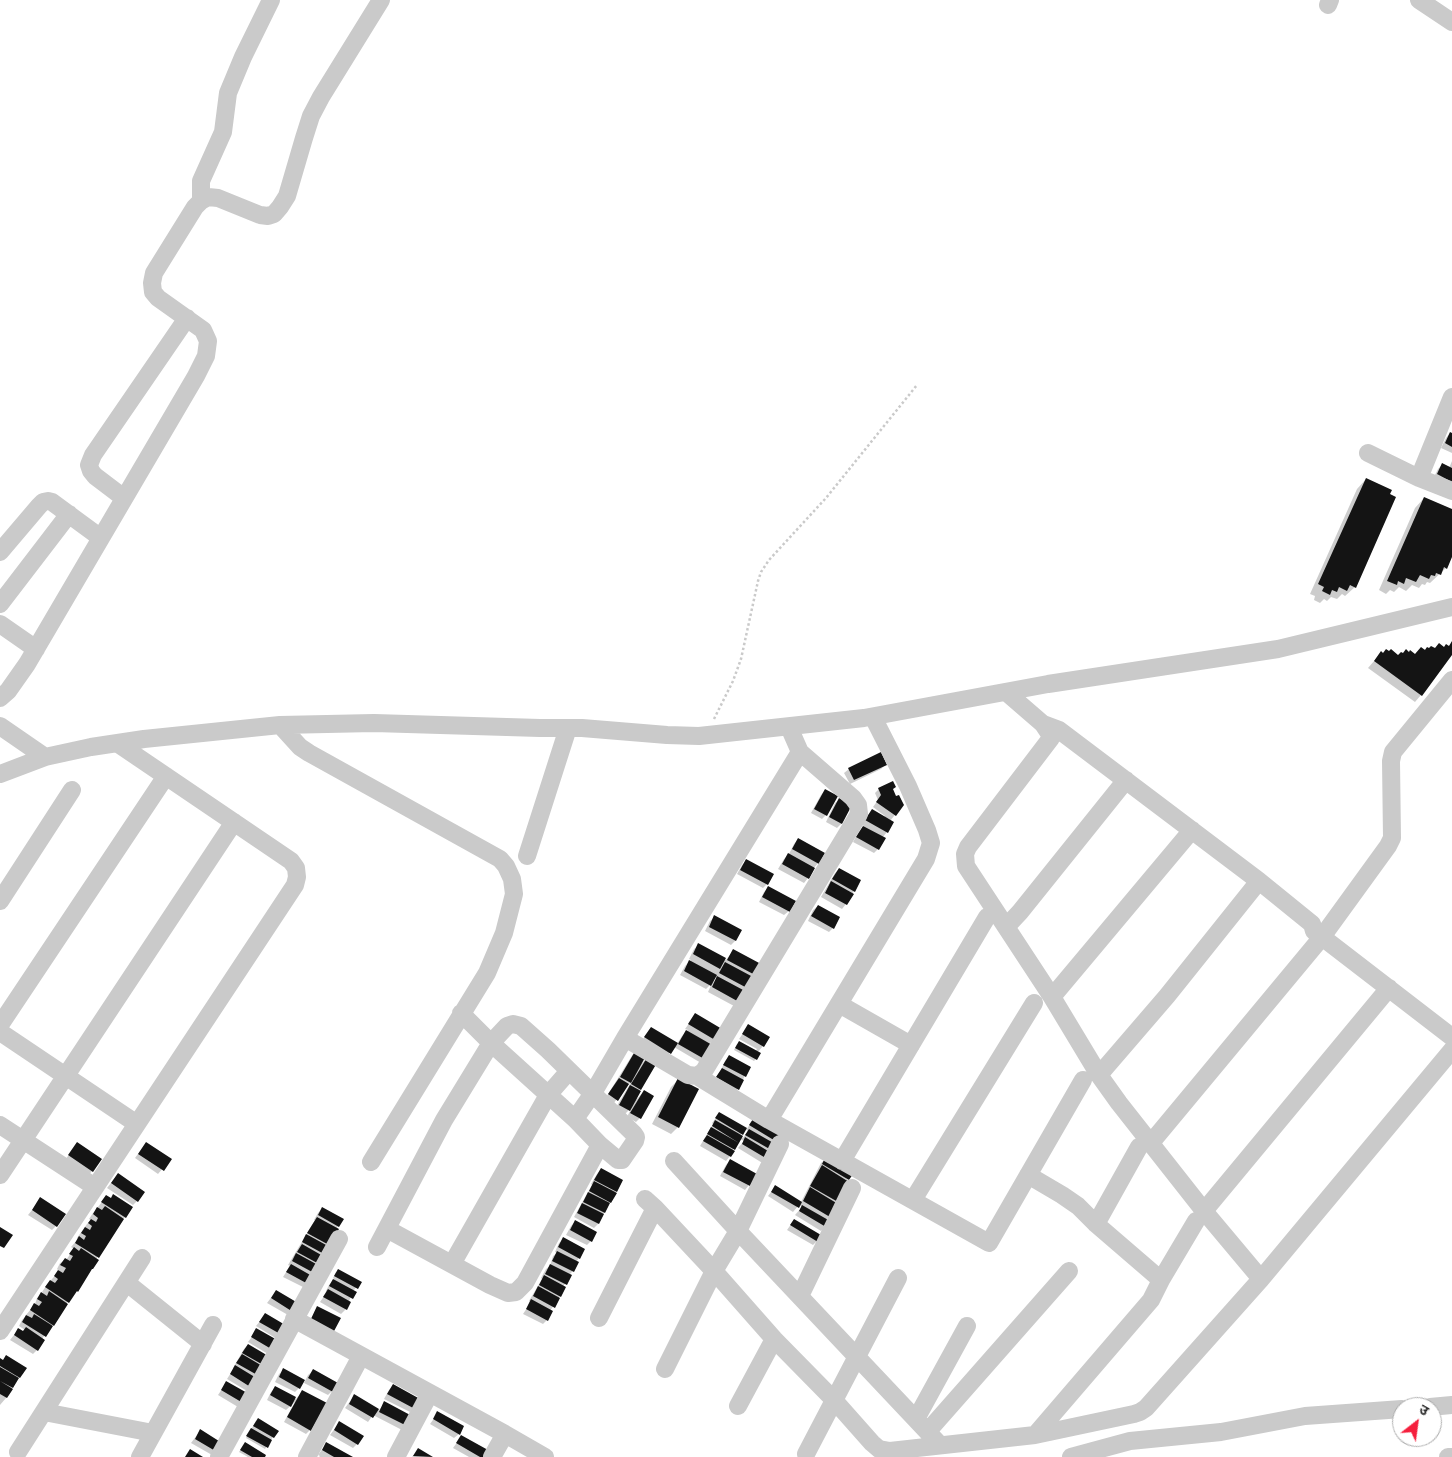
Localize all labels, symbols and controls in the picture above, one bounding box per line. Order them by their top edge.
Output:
north arrow [1392,1397,1442,1447]
text: उ [1416,1400,1432,1420]

